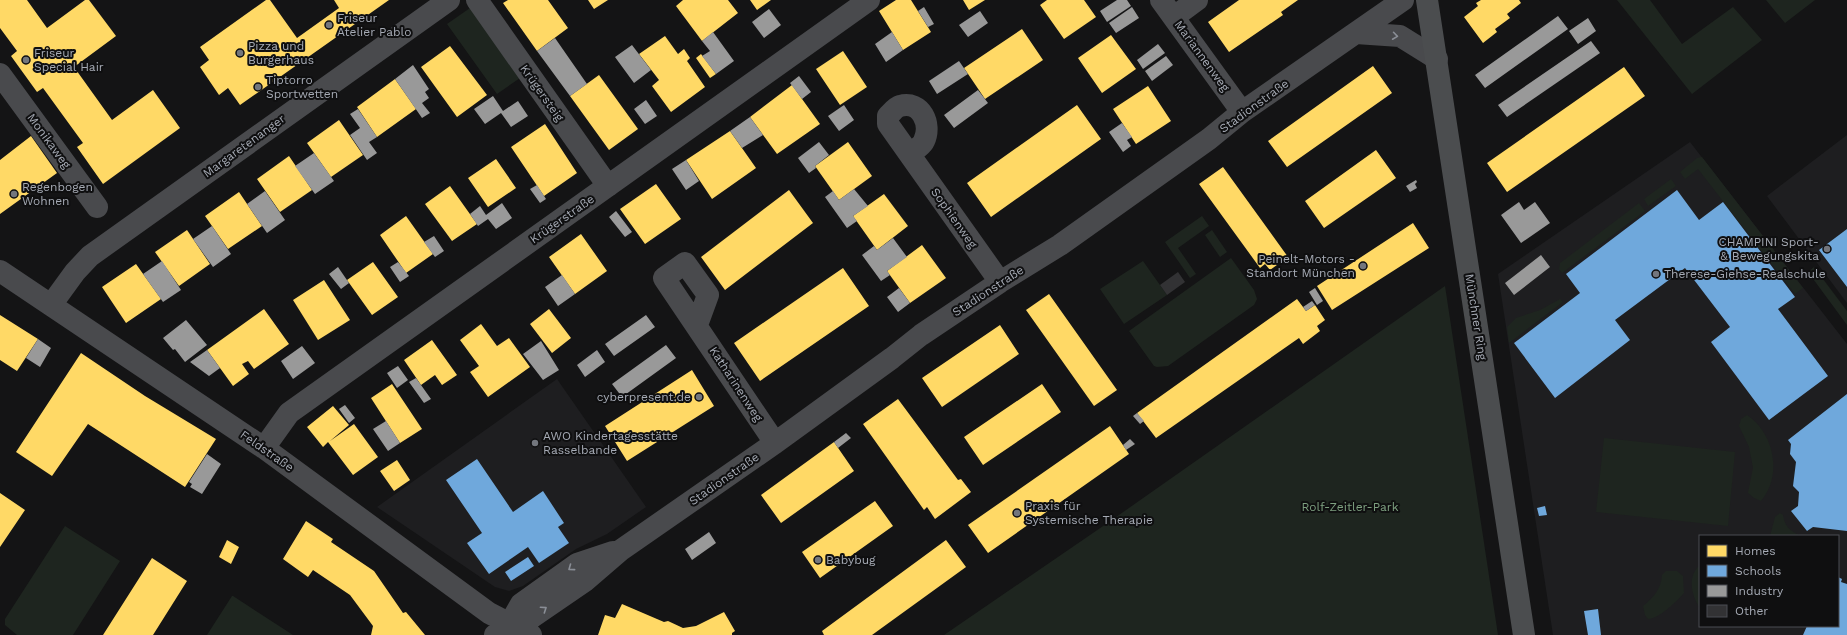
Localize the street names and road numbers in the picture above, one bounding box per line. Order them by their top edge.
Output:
street label: Mariannenweg [1172,18,1233,95]
street label: Krügersteig [517,62,567,125]
street label: Stadionstraße [1217,76,1291,136]
street label: Monikaweg [24,111,74,172]
street label: Margaretenanger [200,111,288,180]
street label: Sophienweg [928,185,980,251]
street label: Krügerstraße [527,192,597,246]
street label: Stadionstraße [950,263,1026,319]
street label: Münchner Ring [1462,273,1490,362]
street label: Katharinenweg [707,344,766,425]
street label: Feldstraße [238,427,296,475]
street label: Stadionstraße [686,450,762,508]

